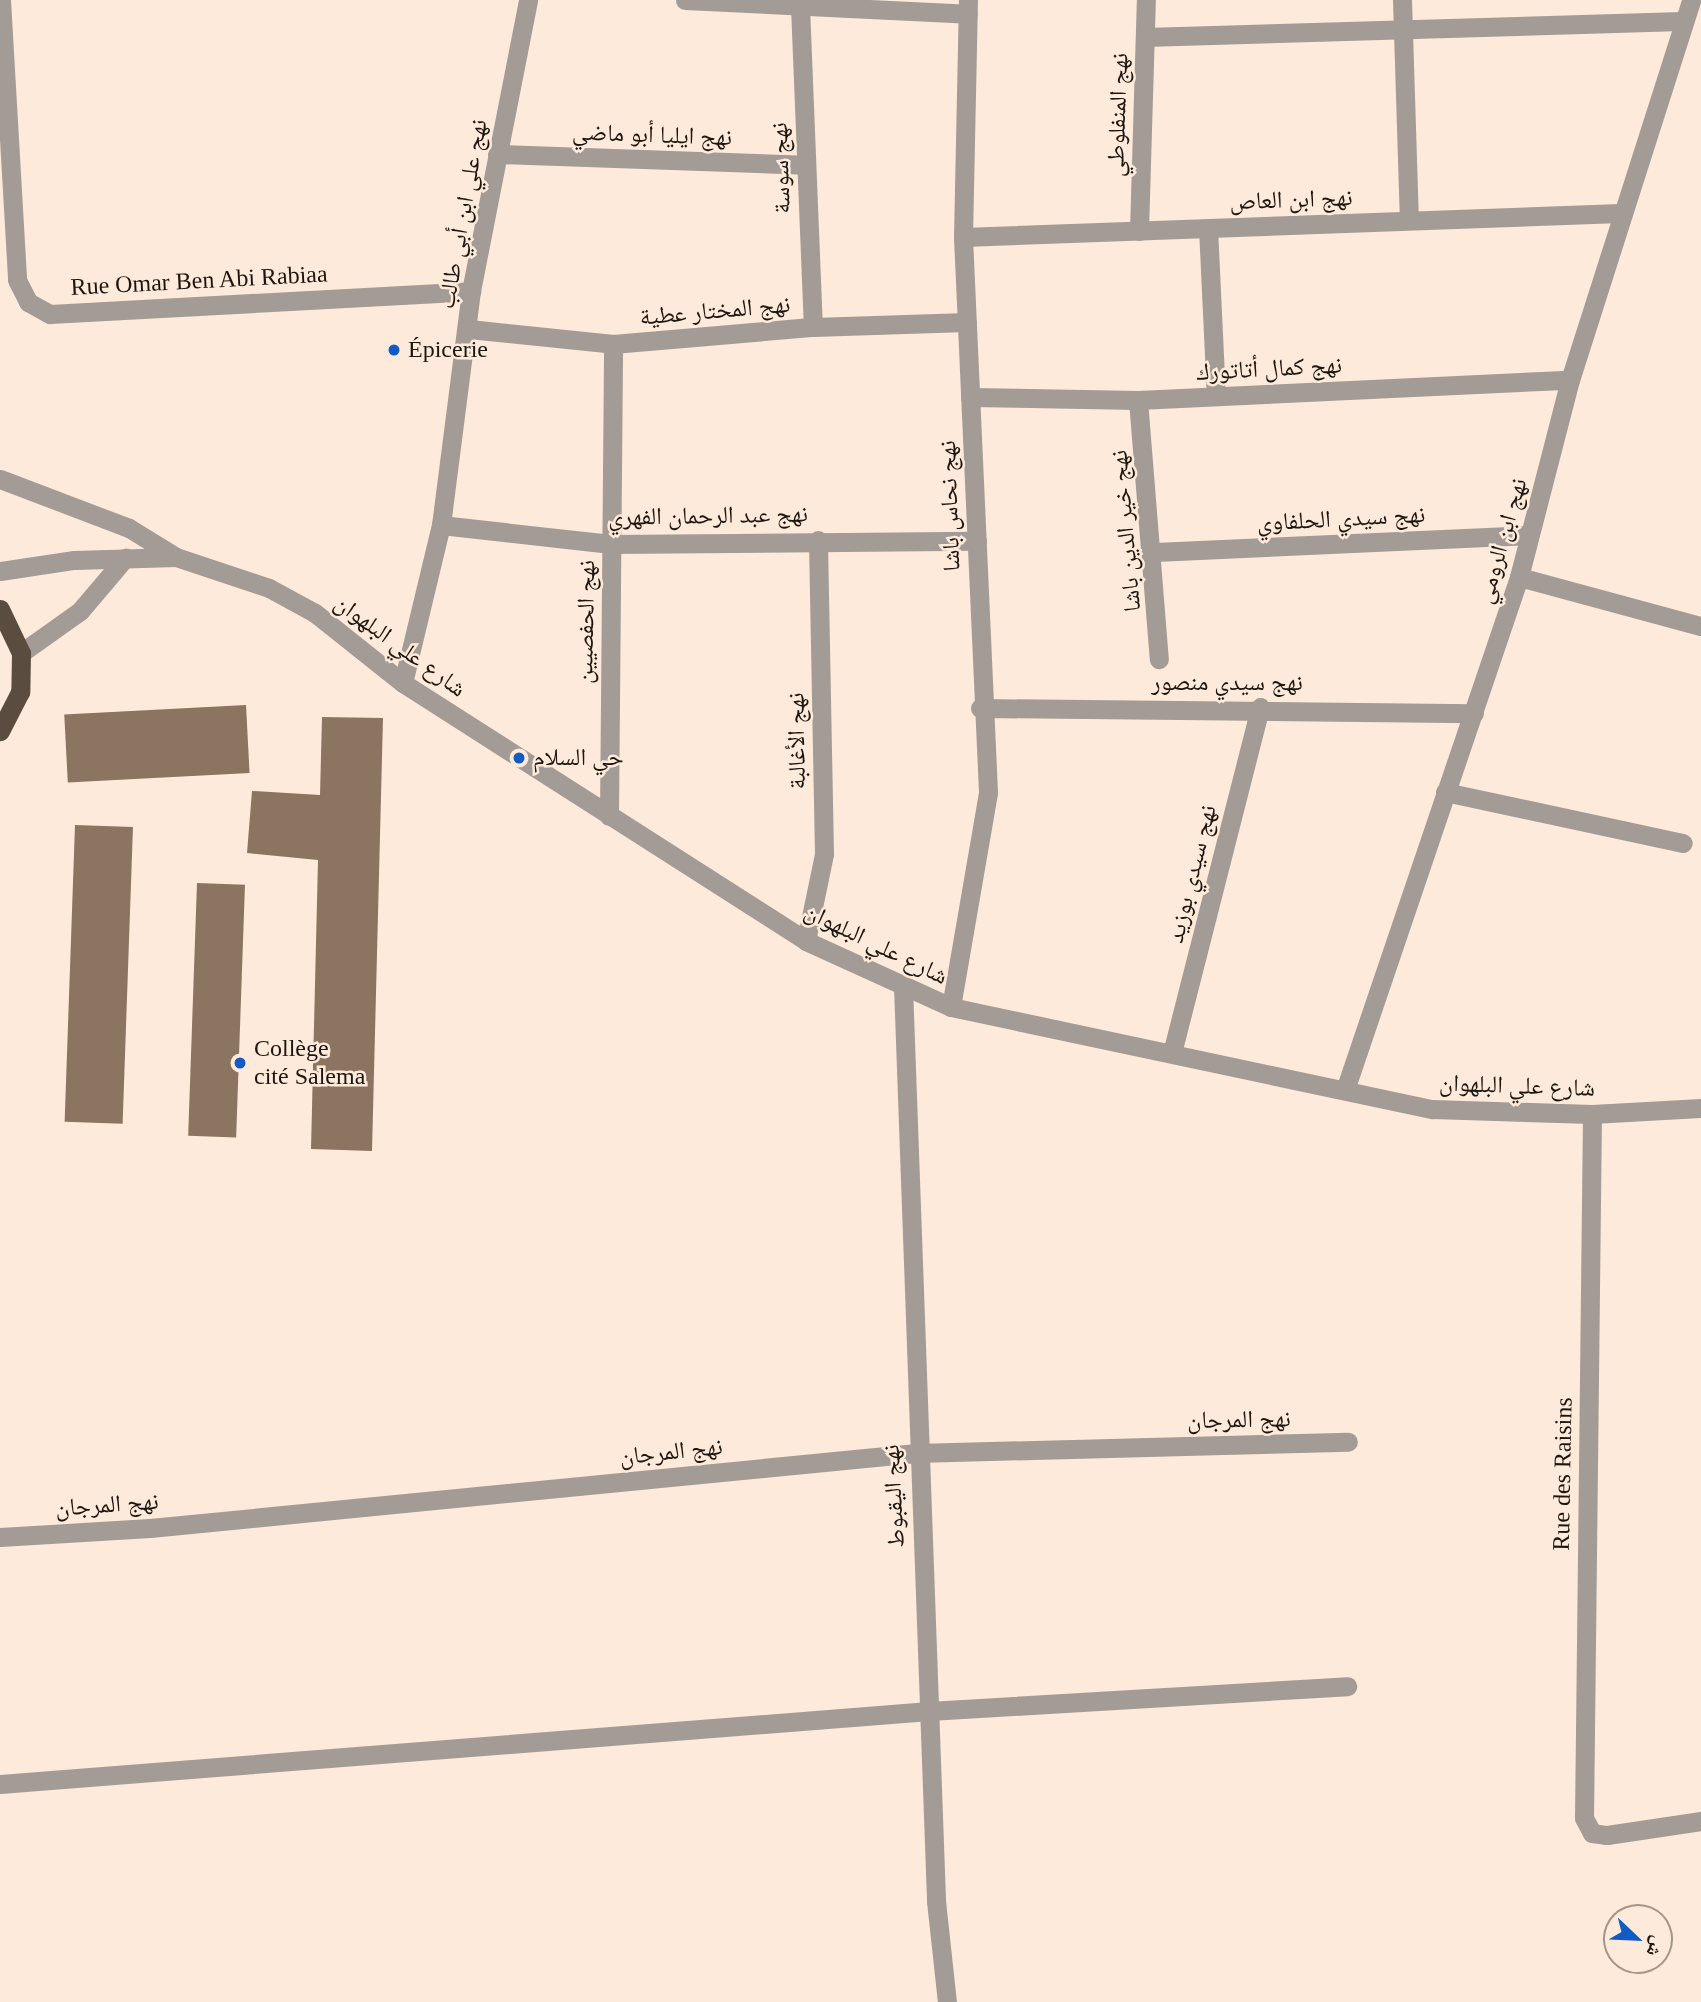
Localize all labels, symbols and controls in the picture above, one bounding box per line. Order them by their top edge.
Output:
street label: نهج المنفلوطي [1101,52,1135,178]
street label: نهج علي ابن أبي طالب [432,117,494,311]
street label: نهج ايليا أبو ماضي [571,118,733,152]
street label: نهج سوسة [765,122,797,214]
street label: نهج ابن العاص [1229,183,1353,217]
street label: Rue Omar Ben Abi Rabiaa [69,260,329,302]
street label: نهج المختار عطية [638,290,792,332]
place label: Épicerie [408,336,488,364]
marker: Épicerie [386,342,402,358]
street label: نهج كمال أتاتورك [1195,351,1343,387]
street label: نهج نحاس باشا [933,440,967,572]
street label: نهج خير الدين باشا [1105,449,1147,613]
street label: نهج ابن الرومي [1470,475,1534,607]
street label: نهج عبد الرحمان الفهري [608,500,808,532]
street label: نهج سيدي الحلفاوي [1256,500,1426,538]
street label: نهج الحفصيين [571,560,601,684]
street label: شارع علي البلهوان [328,589,472,703]
street label: نهج سيدي منصور [1151,669,1303,697]
street label: نهج الأغالبة [782,692,812,790]
place label: حي السلام [533,744,624,772]
marker: حي السلام [511,750,527,766]
street label: نهج سيدي بوزيد [1161,802,1223,946]
street label: شارع علي البلهوان [800,897,952,991]
place label: Collège cité Salema [254,1035,365,1091]
marker: Collège cité Salema [232,1055,248,1071]
street label: شارع علي البلهوان [1439,1069,1595,1103]
street label: Rue des Raisins [1547,1397,1579,1551]
street label: نهج المرجان [1187,1405,1291,1435]
street label: نهج المرجان [618,1432,724,1472]
street label: نهج اليقبوط [877,1444,911,1548]
street label: نهج المرجان [54,1487,160,1523]
north arrow [1603,1904,1673,1974]
text: ش [1642,1933,1670,1960]

